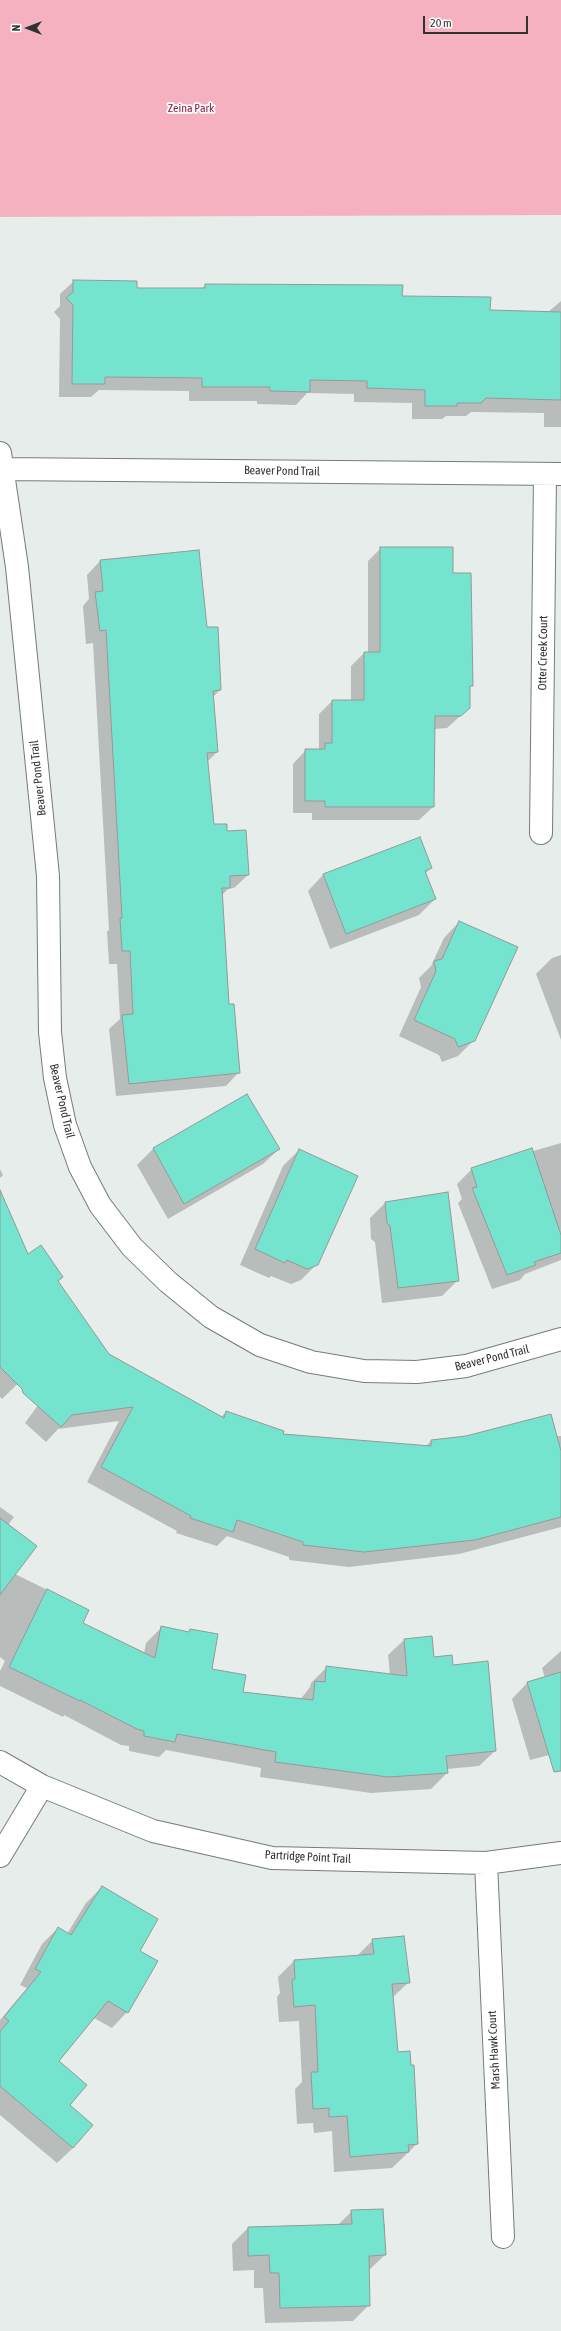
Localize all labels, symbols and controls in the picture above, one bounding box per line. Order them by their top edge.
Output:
north arrow [8,8,48,48]
scale bar [425,8,530,34]
text: 20 m [430,16,452,30]
text: N [10,25,22,31]
park label: Zeina Park [168,101,214,115]
street label: Beaver Pond Trail [244,463,320,479]
street label: Otter Creek Court [535,615,551,691]
street label: Beaver Pond Trail [27,739,49,817]
street label: Beaver Pond Trail [46,1062,78,1140]
street label: Beaver Pond Trail [453,1342,531,1374]
street label: Partridge Point Trail [264,1848,352,1866]
street label: Marsh Hawk Court [485,2010,503,2090]

